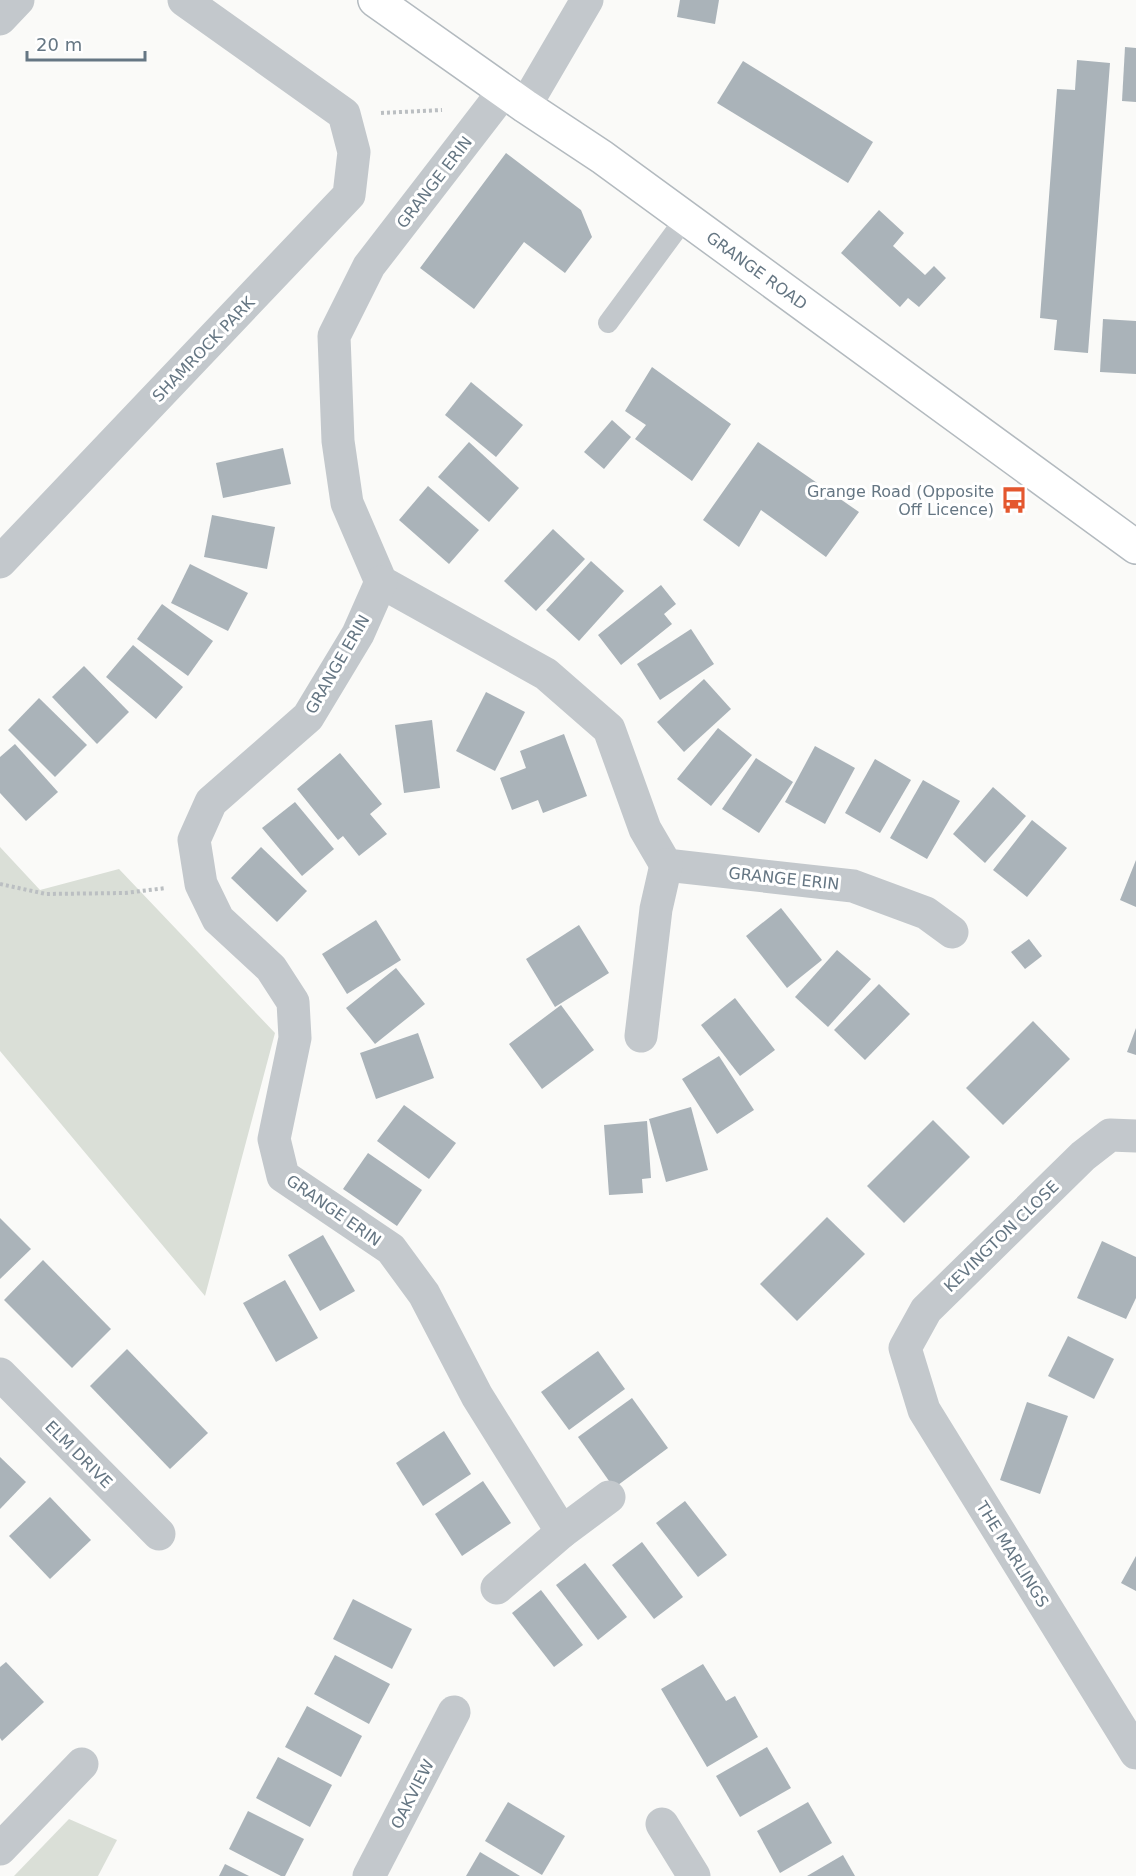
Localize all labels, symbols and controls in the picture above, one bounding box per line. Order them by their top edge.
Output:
scale bar [27,24,146,62]
text: 20 m [36,34,82,55]
street label: GRANGE ERIN [393,133,476,232]
street label: GRANGE ROAD [703,228,811,314]
street label: SHAMROCK PARK [148,293,259,406]
place label: Grange Road (Opposite Off Licence) [807,482,994,519]
bus stop icon: Grange Road (Opposite Off Licence) [999,485,1029,515]
street label: GRANGE ERIN [301,611,373,717]
street label: GRANGE ERIN [728,863,840,894]
street label: GRANGE ERIN [283,1171,385,1250]
street label: KEVINGTON CLOSE [940,1177,1063,1296]
street label: ELM DRIVE [41,1417,116,1492]
street label: THE MARLINGS [972,1497,1053,1611]
street label: OAKVIEW [387,1756,438,1832]

